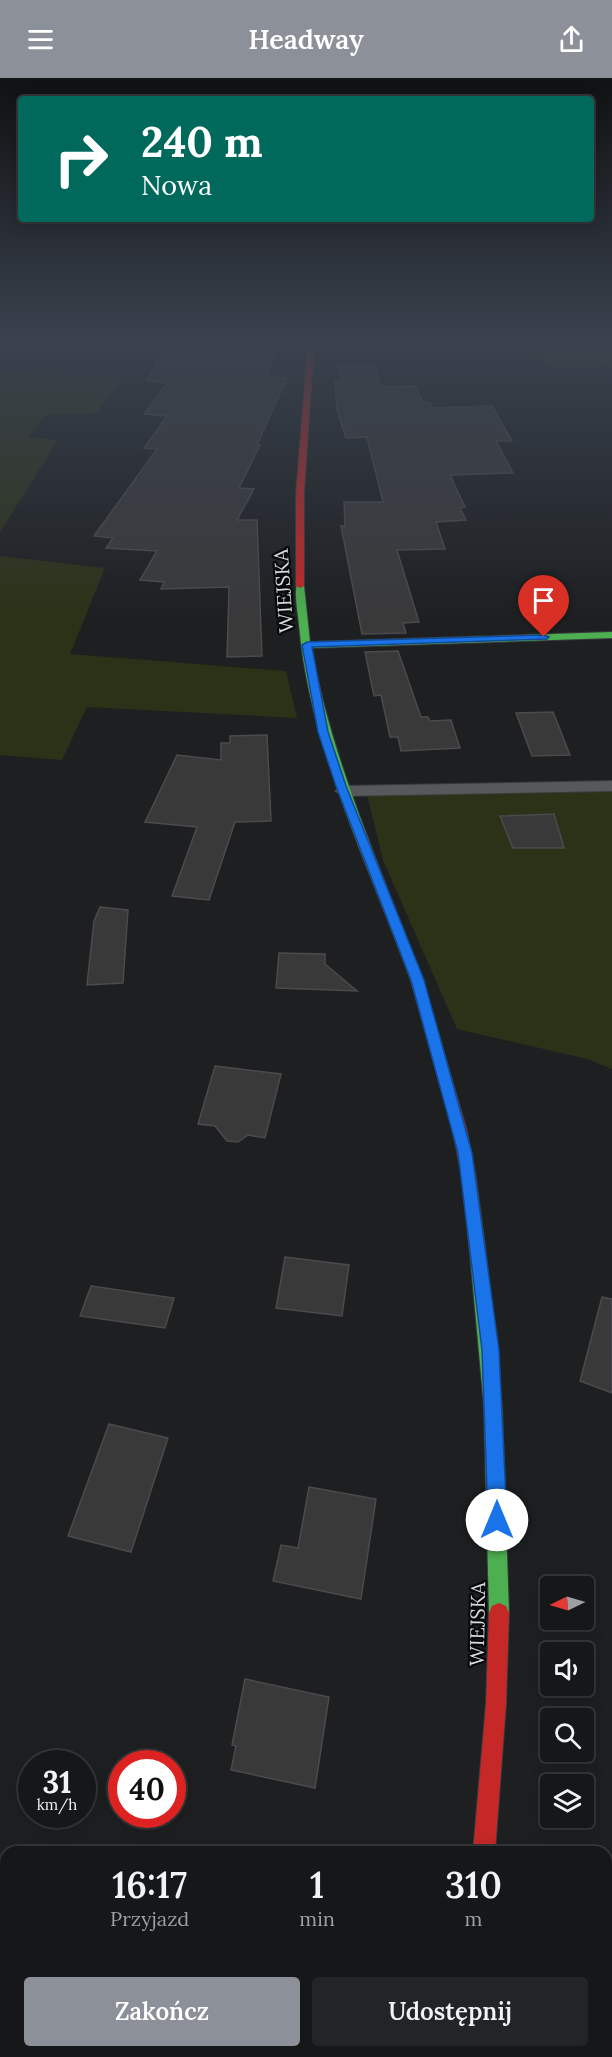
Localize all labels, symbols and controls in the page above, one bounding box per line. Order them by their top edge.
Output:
text: Headway [248,22,364,56]
icon: menu [24,23,57,56]
icon: share [555,23,588,56]
text: 240 m [141,115,263,169]
icon: right [42,120,120,198]
text: Nowa [141,168,212,202]
street label: WIEJSKA [268,548,298,634]
pin [518,575,569,637]
icon: arrive [527,584,560,617]
position arrow [465,1488,529,1552]
north arrow [540,1576,594,1630]
map controls [540,1576,594,1828]
street label: WIEJSKA [464,1581,490,1666]
button: sound [540,1642,594,1696]
button: search [540,1708,594,1762]
speed limit sign: 40 [108,1750,186,1828]
text: 31 [43,1763,71,1801]
button: layers [540,1774,594,1828]
text: km/h [37,1795,77,1814]
text: 16:17 [112,1862,187,1908]
text: 1 [310,1862,324,1908]
text: 310 [445,1862,502,1908]
text: Przyjazd [110,1906,189,1931]
text: min [299,1906,335,1931]
text: m [465,1906,482,1931]
button: Zakończ [24,1977,300,2046]
button: Udostępnij [312,1977,588,2046]

